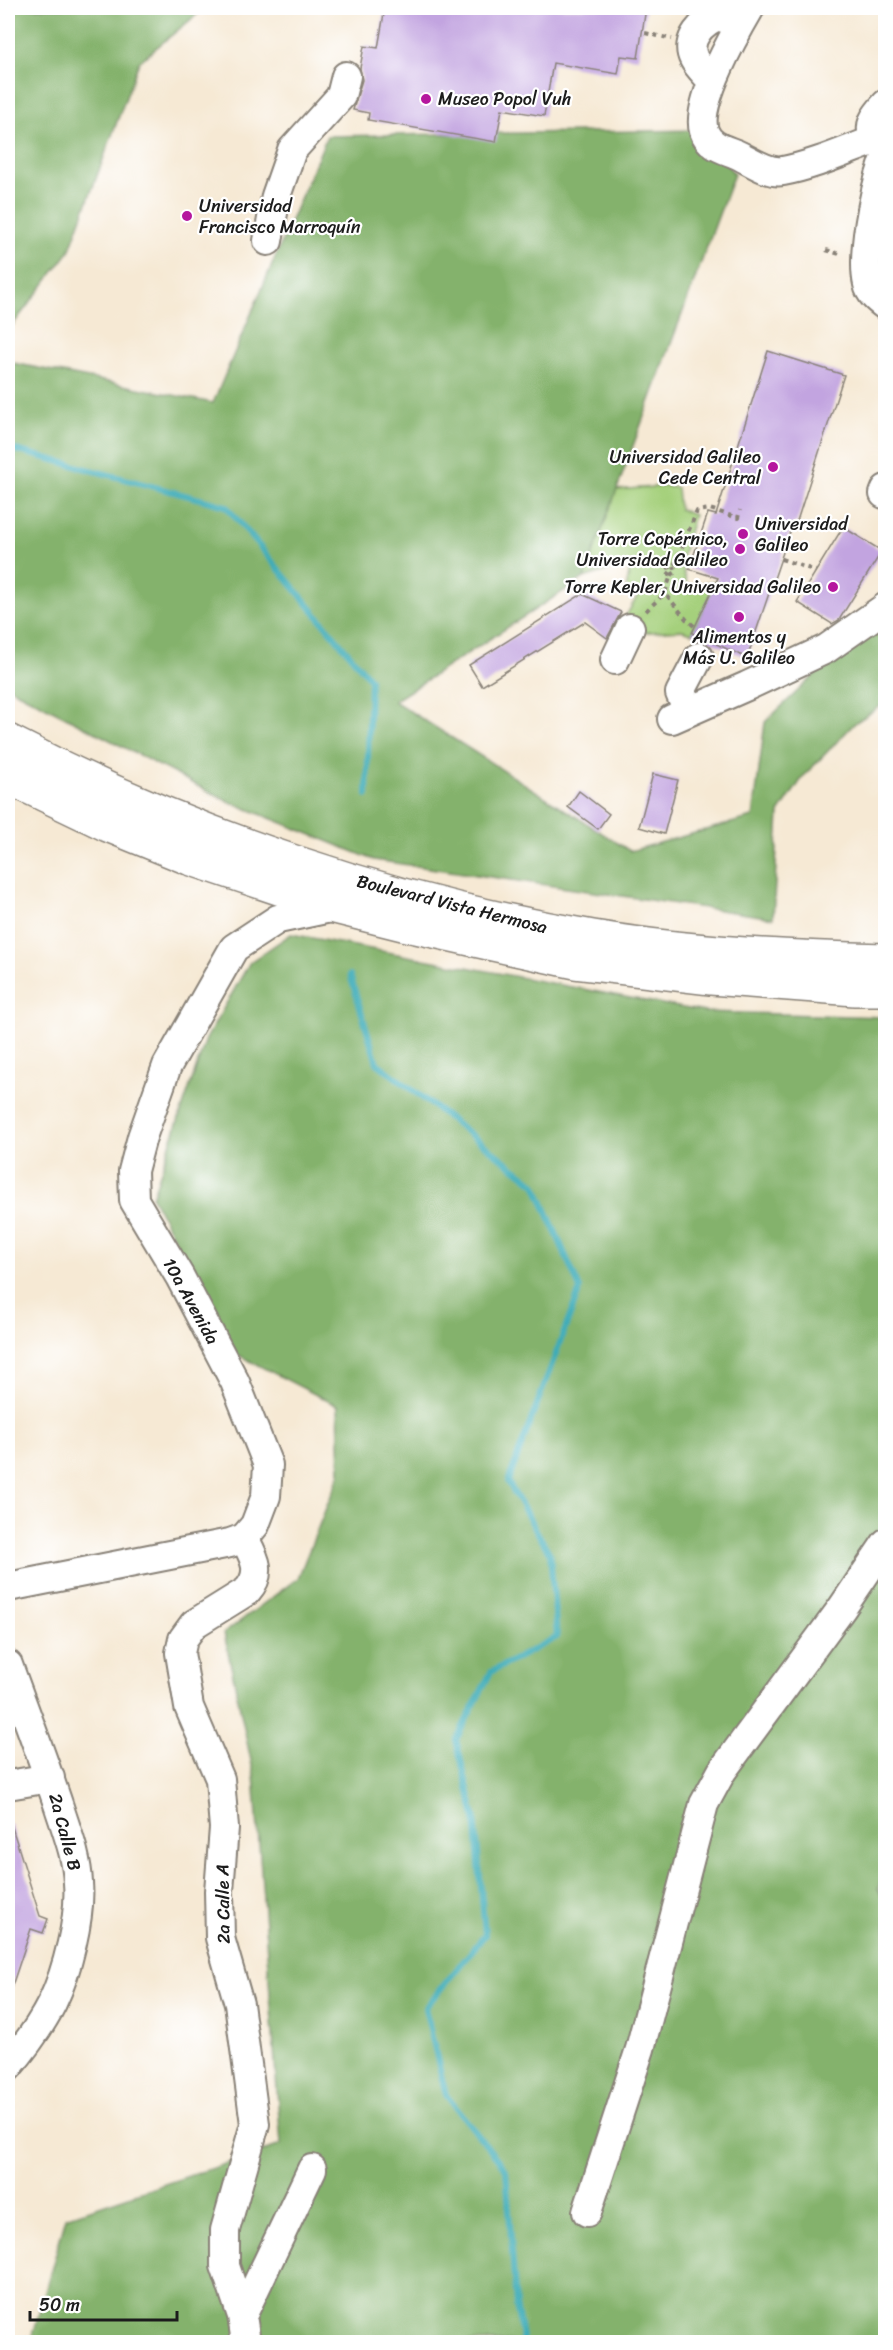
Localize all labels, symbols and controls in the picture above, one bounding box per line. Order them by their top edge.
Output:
place label: Museo Popol Vuh [438,83,571,115]
marker: Museo Popol Vuh [419,92,433,106]
place label: Universidad Francisco Marroquín [199,190,361,243]
marker: Universidad Francisco Marroquín [180,209,194,223]
place label: Universidad Galileo Cede Central [610,441,762,494]
marker: Universidad Galileo Cede Central [766,460,780,474]
place label: Universidad Galileo [755,508,849,561]
place label: Torre Copérnico, Universidad Galileo [577,523,728,576]
marker: Universidad Galileo [736,527,750,541]
marker: Torre Copérnico, Universidad Galileo [733,542,747,556]
place label: Torre Kepler, Universidad Galileo [565,571,821,603]
marker: Torre Kepler, Universidad Galileo [826,580,840,594]
marker: Alimentos y Más U. Galileo [732,610,746,624]
place label: Alimentos y Más U. Galileo [683,621,795,674]
street label: Boulevard Vista Hermosa [353,865,551,943]
street label: 10a Avenida [154,1252,228,1350]
street label: 2a Calle B [39,1789,91,1875]
street label: 2a Calle A [206,1864,240,1944]
scale bar [30,2284,177,2322]
text: 50 m [39,2289,80,2321]

